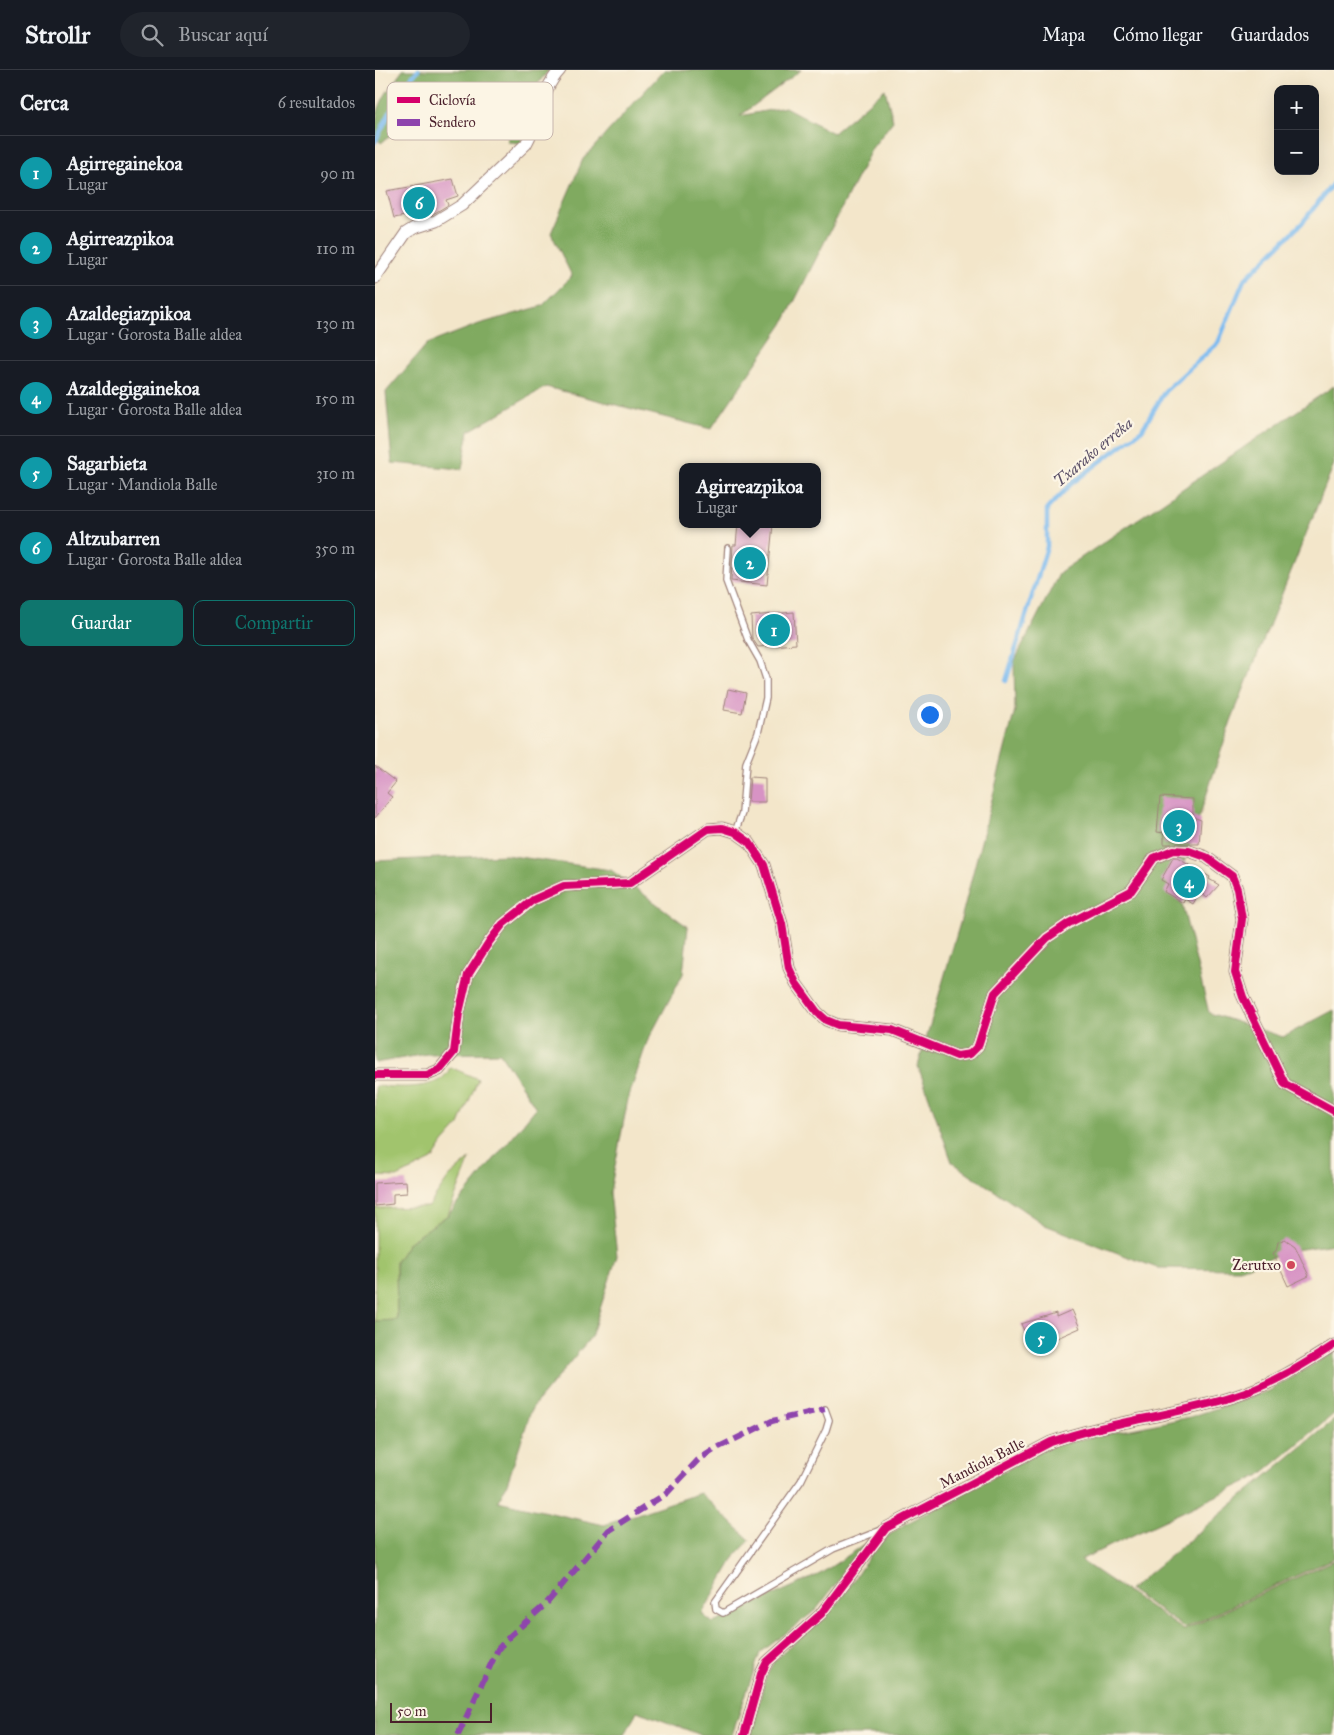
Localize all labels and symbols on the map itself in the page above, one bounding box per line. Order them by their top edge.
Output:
legend [387,82,553,140]
text: Ciclovía [429,92,476,109]
text: Sendero [429,114,476,131]
pin: 6 [403,184,435,222]
water label: Txarako erreka [1050,413,1137,491]
pin: 2 [734,544,766,582]
pin: 1 [758,611,790,649]
your location [917,702,943,728]
pin: 3 [1163,807,1195,845]
pin: 4 [1173,863,1205,901]
place label: Zerutxo [1232,1256,1281,1274]
marker: Zerutxo [1285,1259,1297,1271]
pin: 5 [1025,1319,1057,1357]
street label: Mandiola Balle [936,1434,1028,1492]
scale bar [390,1700,493,1723]

